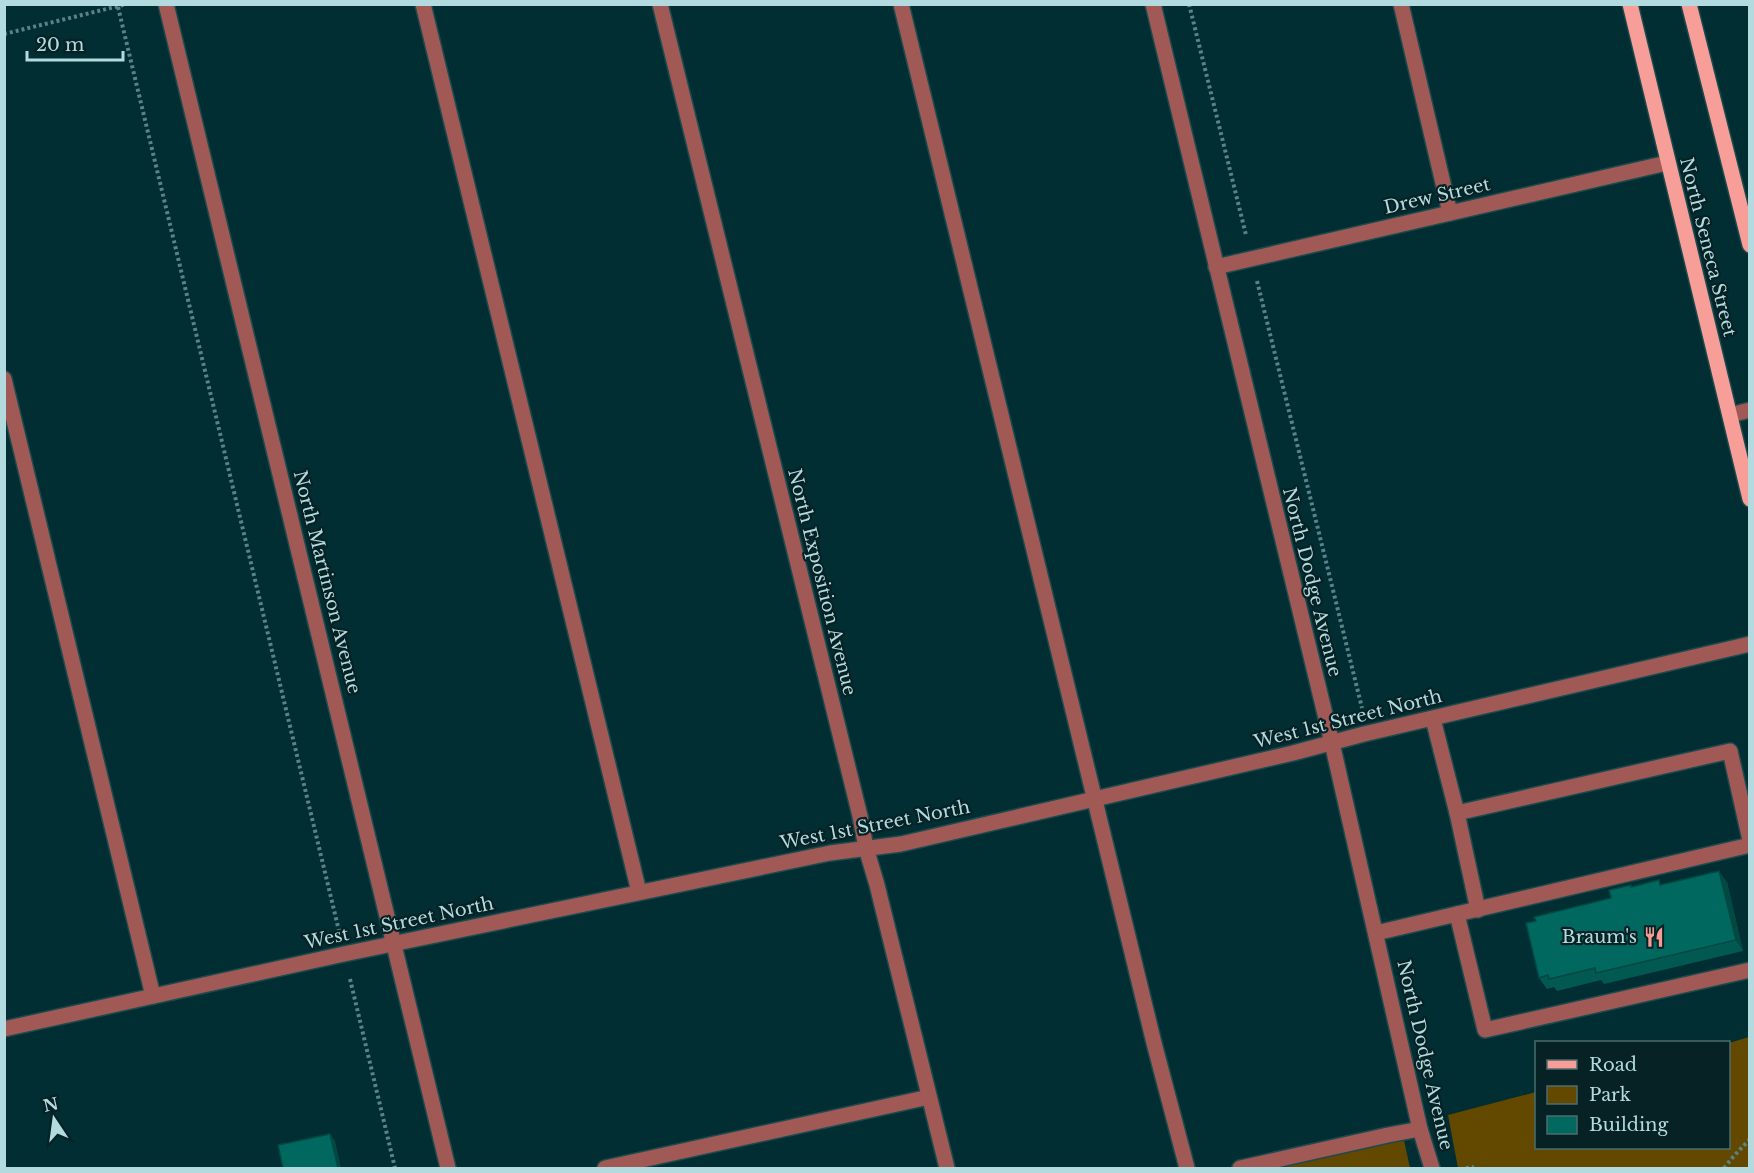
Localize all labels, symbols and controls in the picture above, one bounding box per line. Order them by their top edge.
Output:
scale bar [27,24,123,62]
text: 20 m [36,34,84,56]
street label: North Seneca Street [1675,155,1741,339]
street label: Drew Street [1382,173,1493,219]
street label: North Exposition Avenue [783,466,861,698]
street label: North Martinson Avenue [289,468,365,696]
street label: North Dodge Avenue [1278,485,1346,679]
street label: West 1st Street North [1251,685,1444,753]
street label: West 1st Street North [777,796,972,854]
street label: West 1st Street North [301,892,496,954]
restaurant icon: Braum's [1642,925,1666,949]
place label: Braum's [1562,926,1637,948]
street label: North Dodge Avenue [1392,958,1458,1152]
legend [1535,1041,1730,1149]
text: Road [1589,1054,1637,1076]
text: Park [1589,1084,1631,1106]
north arrow [24,1089,84,1149]
text: N [41,1093,60,1116]
text: Building [1589,1114,1668,1136]

